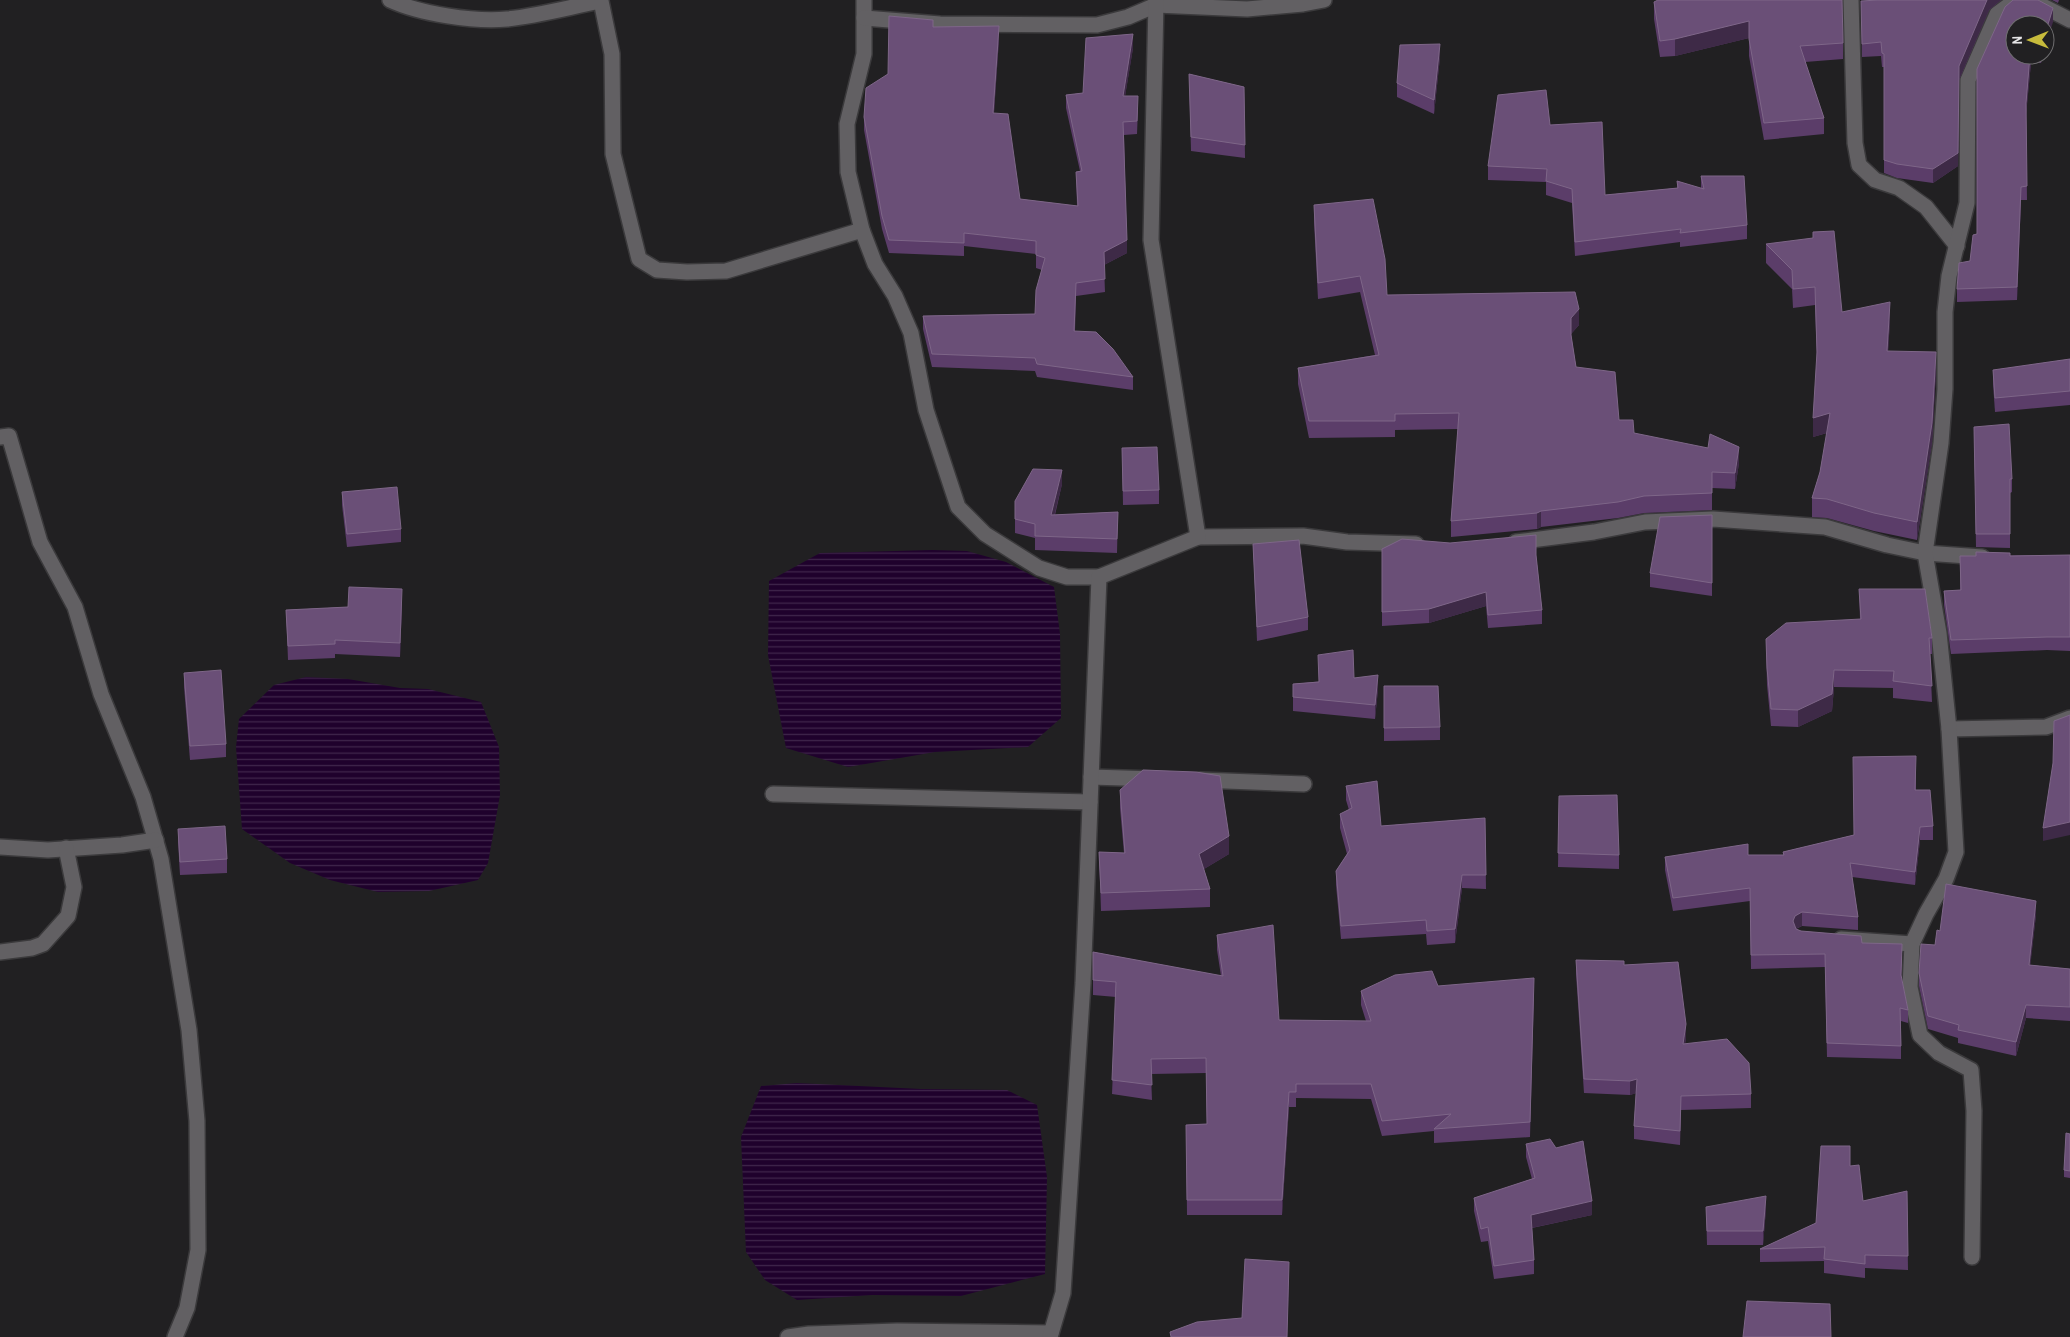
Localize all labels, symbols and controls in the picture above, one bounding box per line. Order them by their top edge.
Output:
north arrow [2005,15,2055,65]
text: N [2008,36,2026,45]

